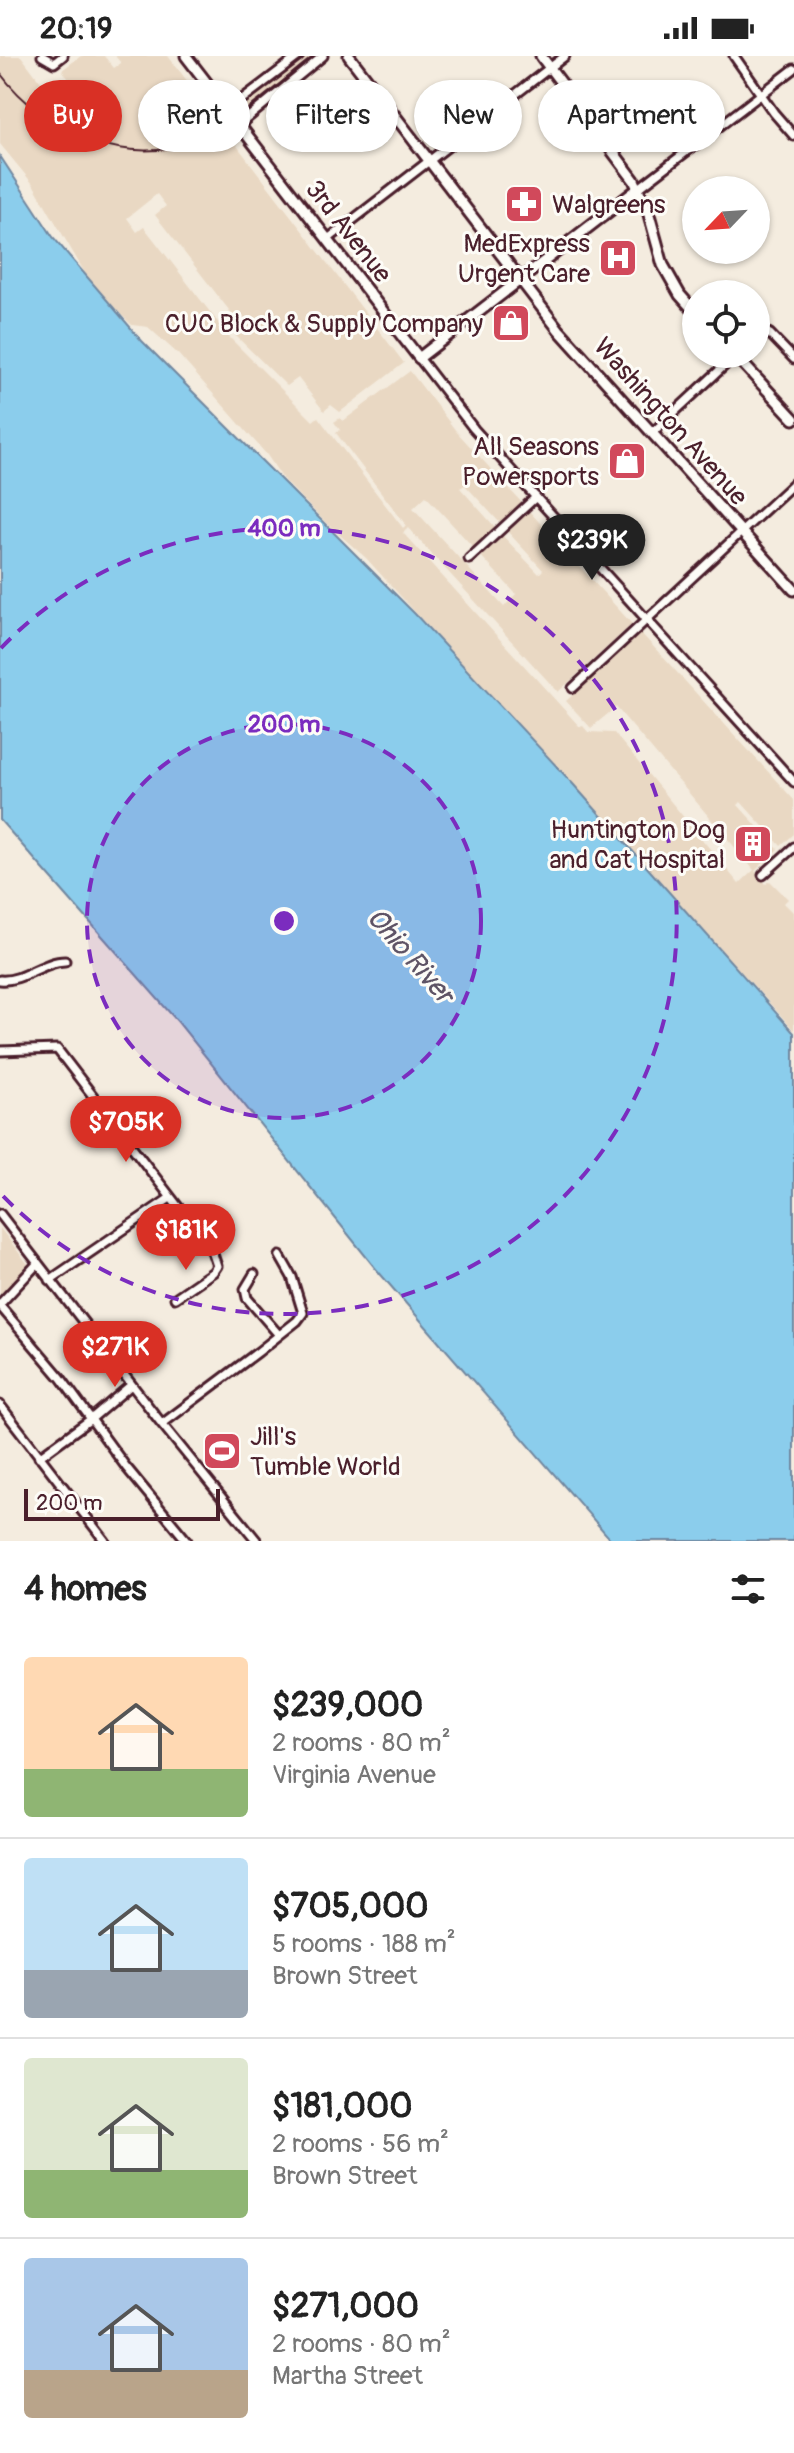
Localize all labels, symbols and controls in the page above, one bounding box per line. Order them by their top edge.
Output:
text: 20:19 [40,10,112,47]
chip: Buy [24,80,122,152]
chip: Rent [138,80,250,152]
chip: Filters [266,80,398,152]
chip: New [414,80,522,152]
chip: Apartment [538,80,725,152]
street label: 3rd Avenue [298,174,398,290]
north arrow [682,176,770,264]
map controls [682,176,770,368]
pharmacy icon: Walgreens [503,183,545,225]
place label: Walgreens [552,189,666,221]
place label: MedExpress Urgent Care [458,228,590,290]
hospital icon: MedExpress Urgent Care [597,237,639,279]
button: locate [682,280,770,368]
shop icon: CUC Block & Supply Company [490,302,532,344]
place label: CUC Block & Supply Company [165,308,483,340]
street label: Washington Avenue [586,331,754,512]
place label: All Seasons Powersports [462,431,599,493]
shop icon: All Seasons Powersports [606,440,648,482]
text: 400 m [247,514,321,543]
pin: $239K [536,514,648,582]
text: $239K [556,524,628,556]
text: 200 m [248,710,320,739]
place label: Huntington Dog and Cat Hospital [549,814,725,876]
building icon: Huntington Dog and Cat Hospital [732,823,774,865]
water label: Ohio River [359,901,463,1013]
centre of rings [270,907,298,935]
pin: $705K [70,1096,182,1164]
text: $705K [88,1106,164,1138]
pin: $181K [130,1204,242,1272]
text: $181K [154,1214,218,1246]
pin: $271K [59,1321,171,1389]
text: $271K [81,1331,149,1363]
place label: Jill's Tumble World [250,1421,401,1483]
sports icon: Jill's Tumble World [201,1430,243,1472]
scale bar [24,1485,220,1521]
text: 200 m [36,1489,103,1517]
icon: filters [726,1567,770,1611]
text: 4 homes [24,1568,146,1611]
text: $239,000 [272,1684,423,1727]
icon: home [88,1689,184,1785]
text: 2 rooms · 80 m² [272,1727,451,1759]
text: Virginia Avenue [272,1759,436,1791]
text: $705,000 [272,1885,428,1928]
icon: home [88,1890,184,1986]
text: 5 rooms · 188 m² [272,1928,456,1960]
text: Brown Street [272,1960,418,1992]
text: $181,000 [272,2085,412,2128]
icon: home [88,2090,184,2186]
text: 2 rooms · 56 m² [272,2128,449,2160]
text: Brown Street [272,2160,418,2192]
text: $271,000 [272,2285,419,2328]
icon: home [88,2290,184,2386]
text: 2 rooms · 80 m² [272,2328,451,2360]
text: Martha Street [272,2360,423,2392]

